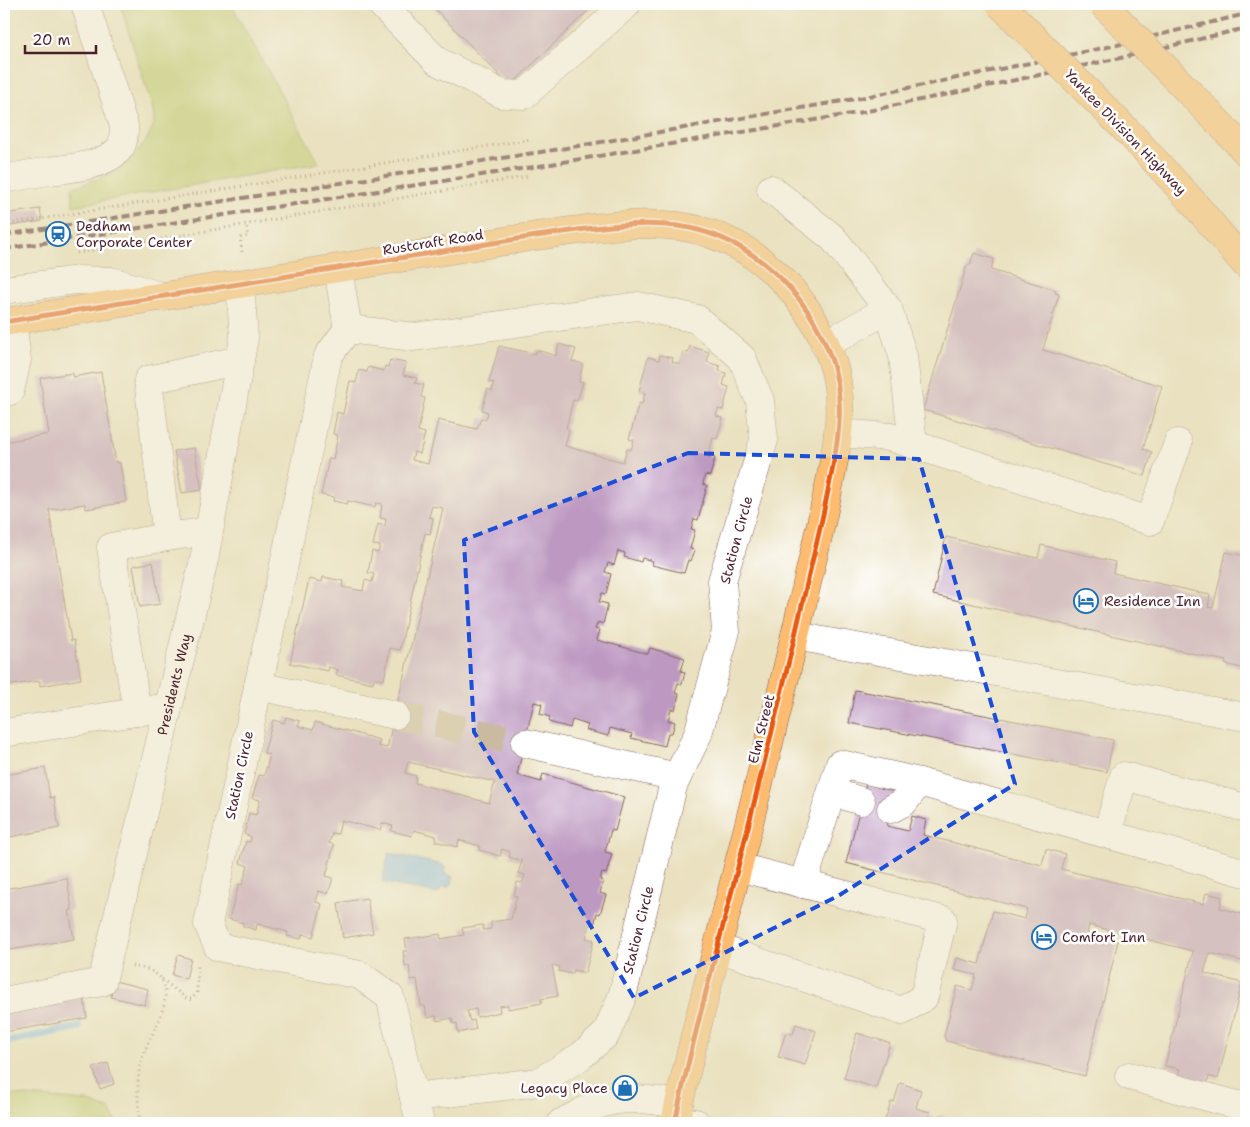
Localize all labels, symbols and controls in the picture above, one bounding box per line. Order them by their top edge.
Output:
scale bar [25,22,96,54]
text: 20 m [32,30,71,50]
street label: Yankee Division Highway [1061,65,1191,199]
place label: Dedham Corporate Center [76,217,193,251]
station icon: Dedham Corporate Center [45,221,71,247]
street label: Rustcraft Road [381,225,485,259]
street label: Station Circle [716,494,756,586]
hotel icon: Residence Inn [1073,588,1099,614]
place label: Residence Inn [1104,592,1201,610]
street label: Presidents Way [153,632,195,737]
street label: Elm Street [744,692,778,766]
street label: Station Circle [221,729,257,821]
street label: Station Circle [618,884,658,976]
hotel icon: Comfort Inn [1031,924,1057,950]
place label: Comfort Inn [1062,928,1146,946]
shop icon: Legacy Place [612,1075,638,1101]
place label: Legacy Place [520,1079,608,1097]

